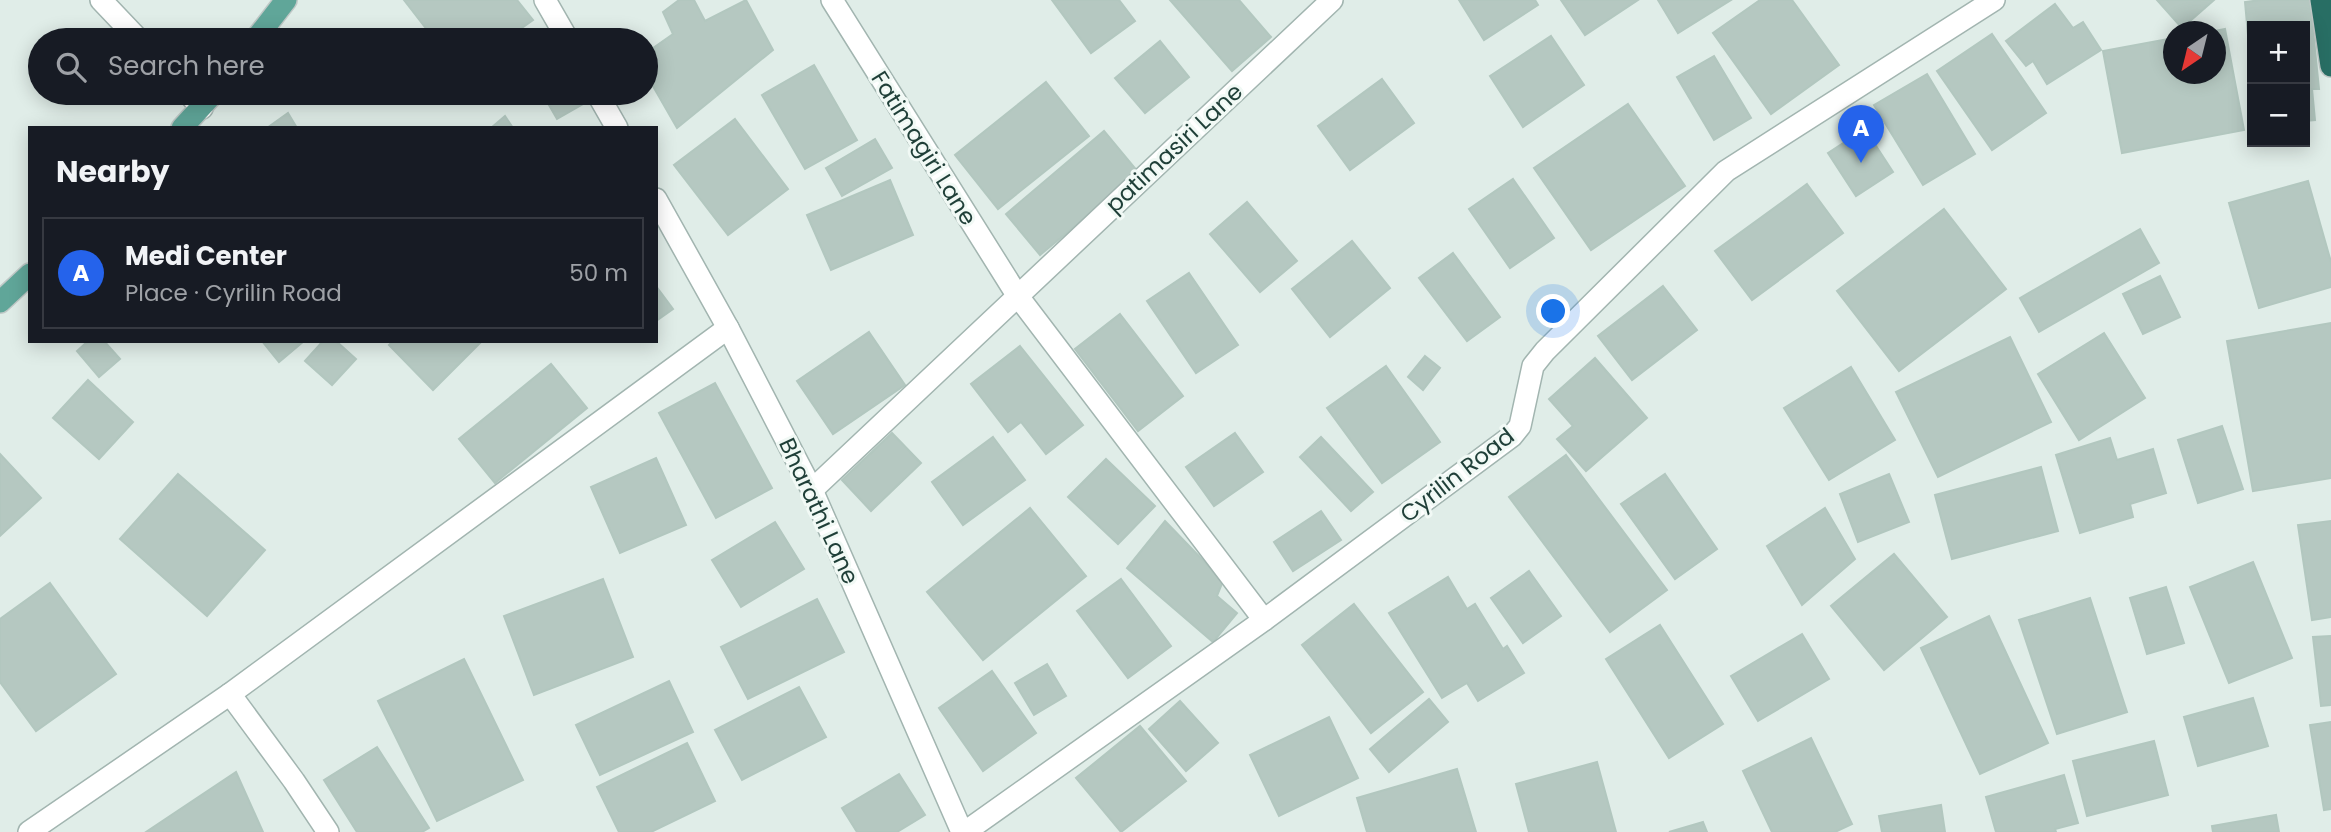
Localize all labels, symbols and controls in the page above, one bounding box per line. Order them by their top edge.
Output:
north arrow [2163,21,2226,84]
map controls [2247,21,2310,147]
button: + [2247,21,2310,84]
search box [28,28,658,105]
icon: search [52,48,90,86]
text: Search here [108,48,265,84]
street label: Fatimagiri Lane [864,65,984,231]
street label: patimasiri Lane [1098,76,1250,220]
button: − [2247,84,2310,147]
pin: A [1838,105,1884,163]
text: Nearby [56,150,170,193]
text: Medi Center [125,238,287,274]
text: A [73,257,89,289]
text: 50 m [569,257,628,289]
text: Place · Cyrilin Road [125,277,342,309]
your location [1536,294,1570,328]
street label: Cyrilin Road [1393,420,1521,530]
street label: Bharathi Lane [771,433,867,589]

